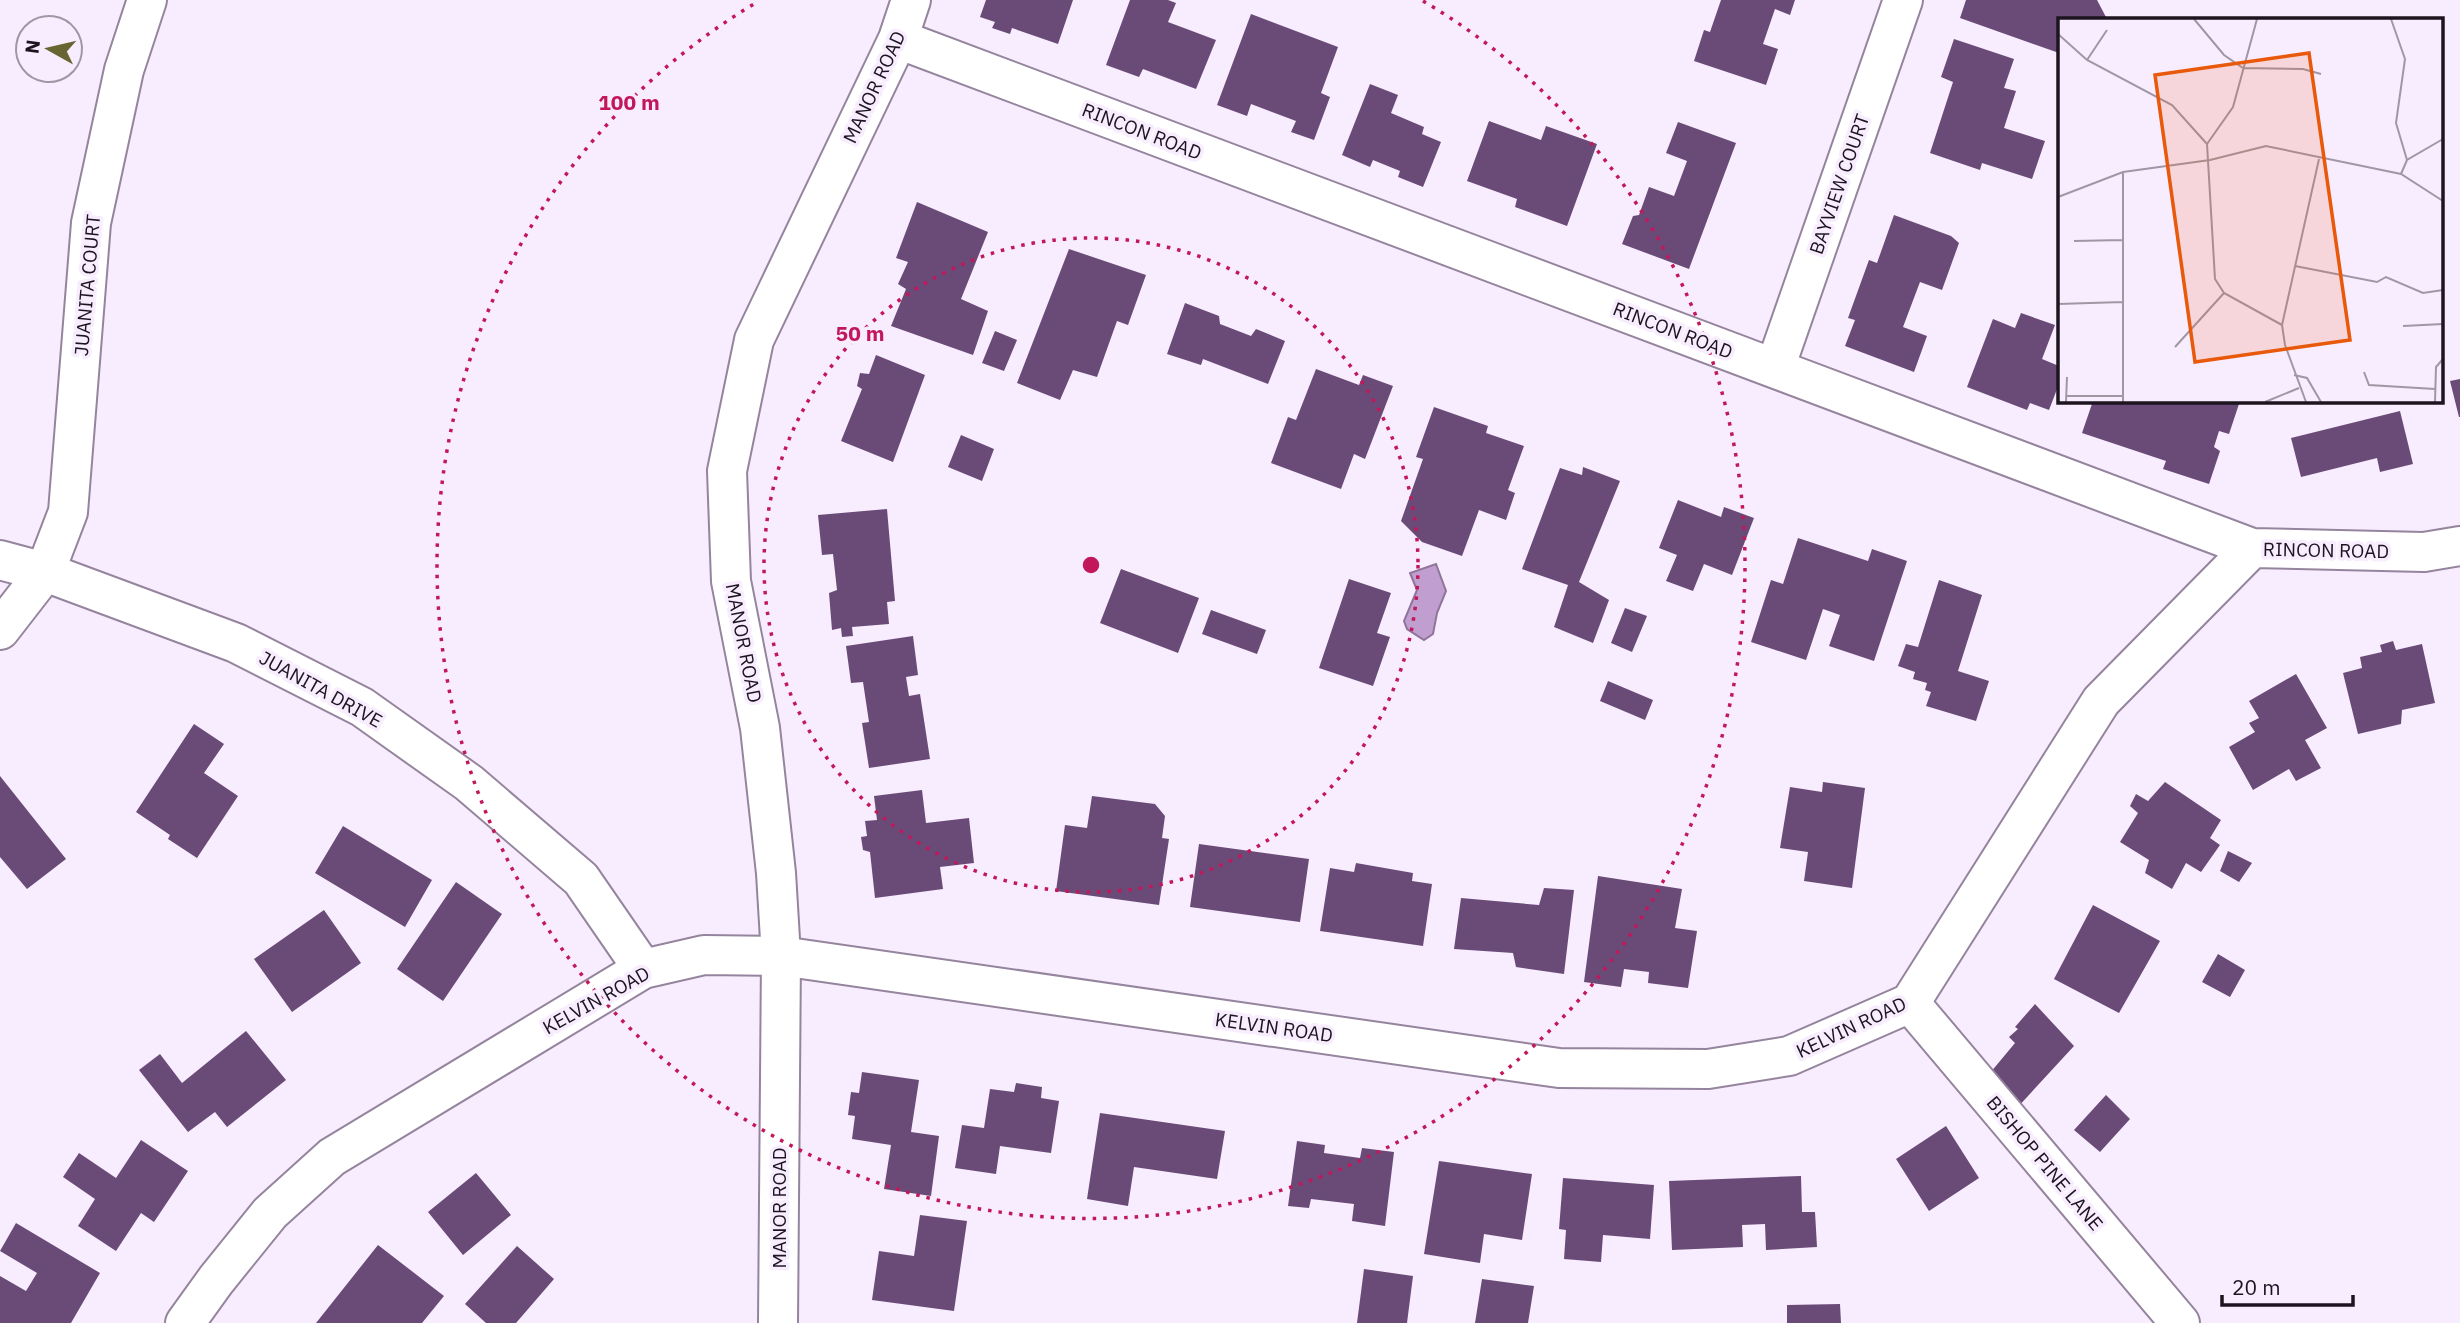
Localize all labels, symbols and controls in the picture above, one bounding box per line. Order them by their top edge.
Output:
north arrow [14,14,84,84]
inset map [2058,18,2442,402]
street label: MANOR ROAD [838,27,910,147]
text: N [19,38,45,55]
text: 100 m [598,88,660,116]
street label: RINCON ROAD [1079,97,1205,165]
street label: BAYVIEW COURT [1804,111,1874,257]
street label: JUANITA COURT [69,213,105,357]
street label: RINCON ROAD [1610,296,1736,364]
text: 50 m [836,319,884,347]
street label: RINCON ROAD [2263,537,2389,563]
centre of rings [1079,553,1103,577]
street label: MANOR ROAD [721,581,767,705]
street label: JUANITA DRIVE [255,645,387,733]
street label: KELVIN ROAD [538,961,654,1039]
street label: KELVIN ROAD [1792,991,1910,1063]
street label: KELVIN ROAD [1214,1007,1334,1047]
street label: BISHOP PINE LANE [1982,1091,2108,1235]
street label: MANOR ROAD [767,1147,791,1269]
scale bar [2222,1264,2353,1308]
text: 20 m [2232,1273,2281,1301]

